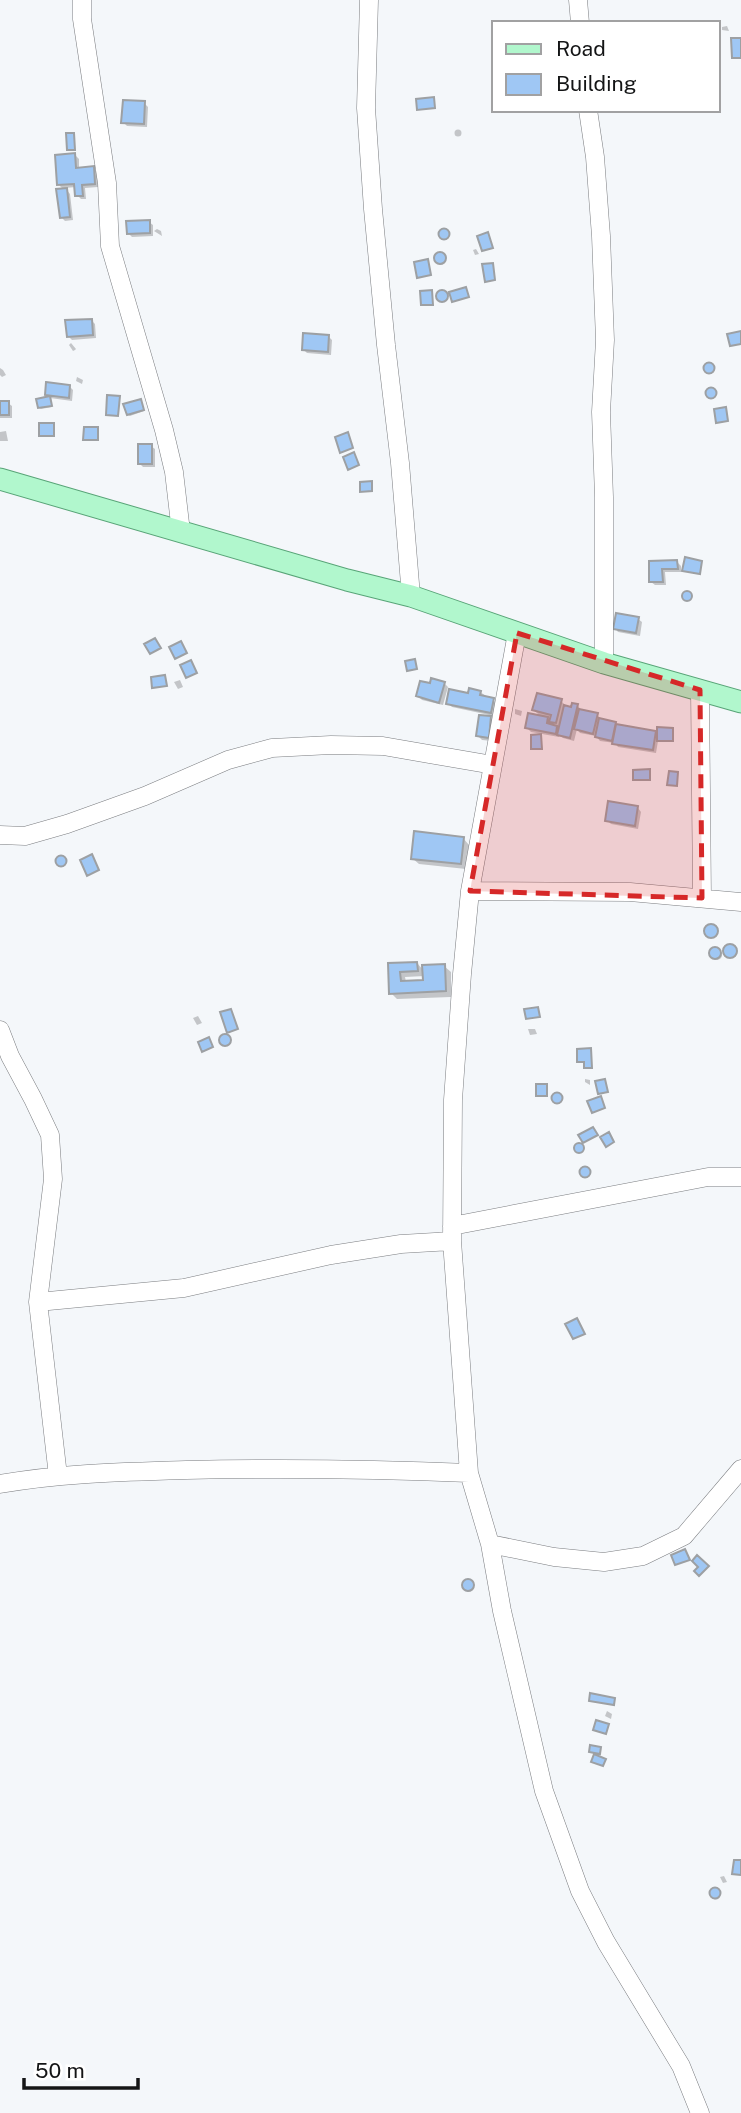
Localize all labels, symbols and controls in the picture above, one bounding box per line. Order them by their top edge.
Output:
legend [492,21,720,112]
text: Road [556,36,606,61]
text: Building [556,71,637,96]
scale bar [24,2046,138,2090]
text: 50 m [35,2058,85,2083]

